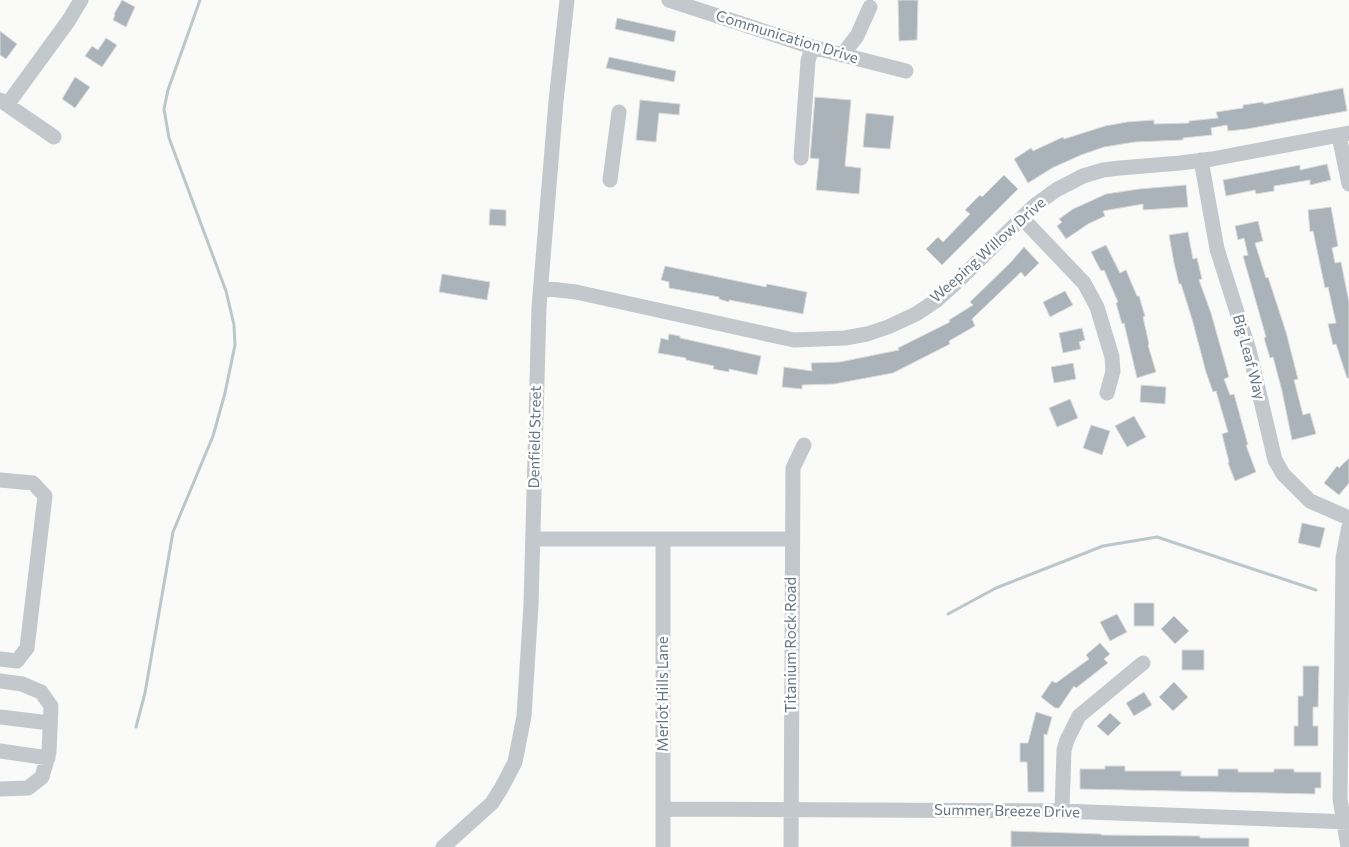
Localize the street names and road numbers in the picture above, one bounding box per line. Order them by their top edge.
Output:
street label: Communication Drive [714,6,861,66]
street label: Weeping Willow Drive [926,193,1049,306]
street label: Big Leaf Way [1230,312,1270,402]
street label: Denfield Street [524,385,544,489]
street label: Titanium Rock Road [781,577,799,713]
street label: Merlot Hills Lane [653,636,671,752]
street label: Summer Breeze Drive [934,800,1080,820]

